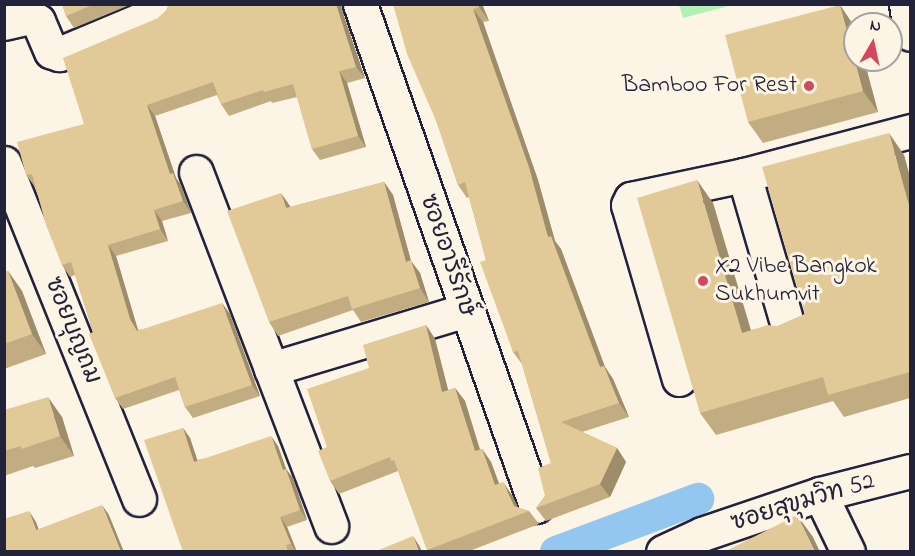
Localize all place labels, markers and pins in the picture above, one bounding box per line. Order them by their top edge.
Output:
place label: Bamboo For Rest [622,72,797,100]
marker: Bamboo For Rest [802,79,816,93]
place label: X2 Vibe Bangkok Sukhumvit [715,253,877,309]
marker: X2 Vibe Bangkok Sukhumvit [696,274,710,288]

